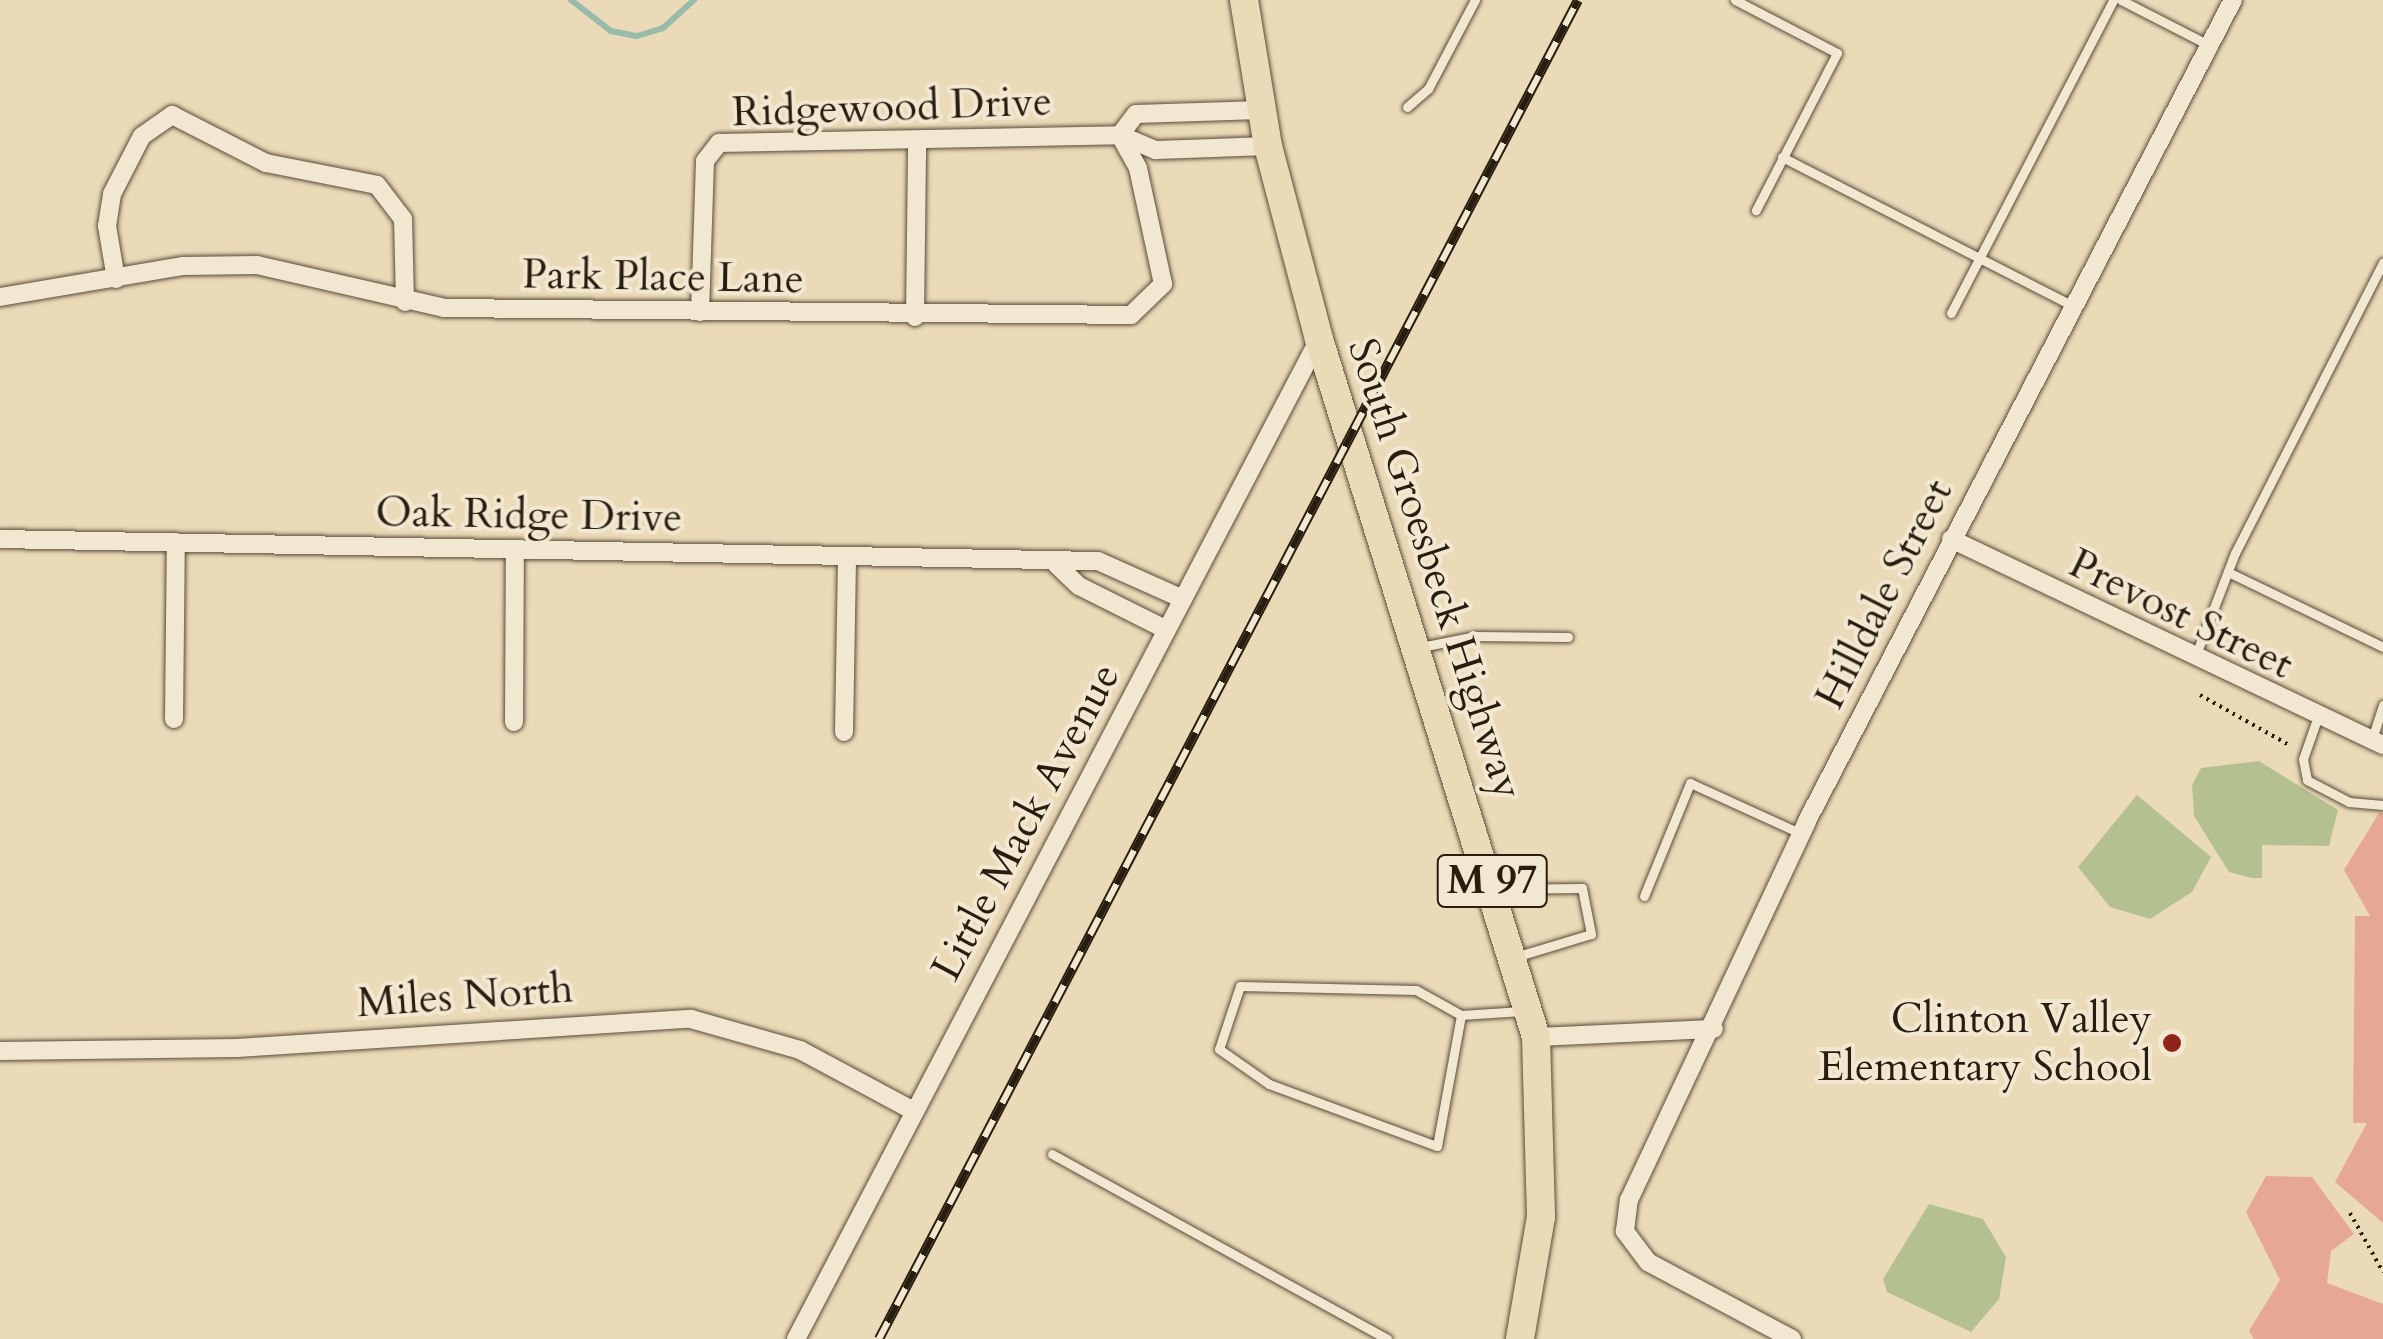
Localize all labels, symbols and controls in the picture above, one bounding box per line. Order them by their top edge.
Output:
street label: Ridgewood Drive [731,76,1053,138]
street label: Park Place Lane [522,249,804,305]
street label: South Groesbeck Highway [1337,333,1533,805]
street label: Hilldale Street [1805,471,1963,717]
street label: Oak Ridge Drive [375,487,683,543]
street label: Prevost Street [2061,538,2301,690]
street label: Little Mack Avenue [921,655,1131,989]
road number: M 97 [1434,846,1550,916]
street label: Miles North [355,963,575,1029]
place label: Clinton Valley Elementary School [1818,994,2152,1092]
marker: Clinton Valley Elementary School [2161,1032,2183,1054]

